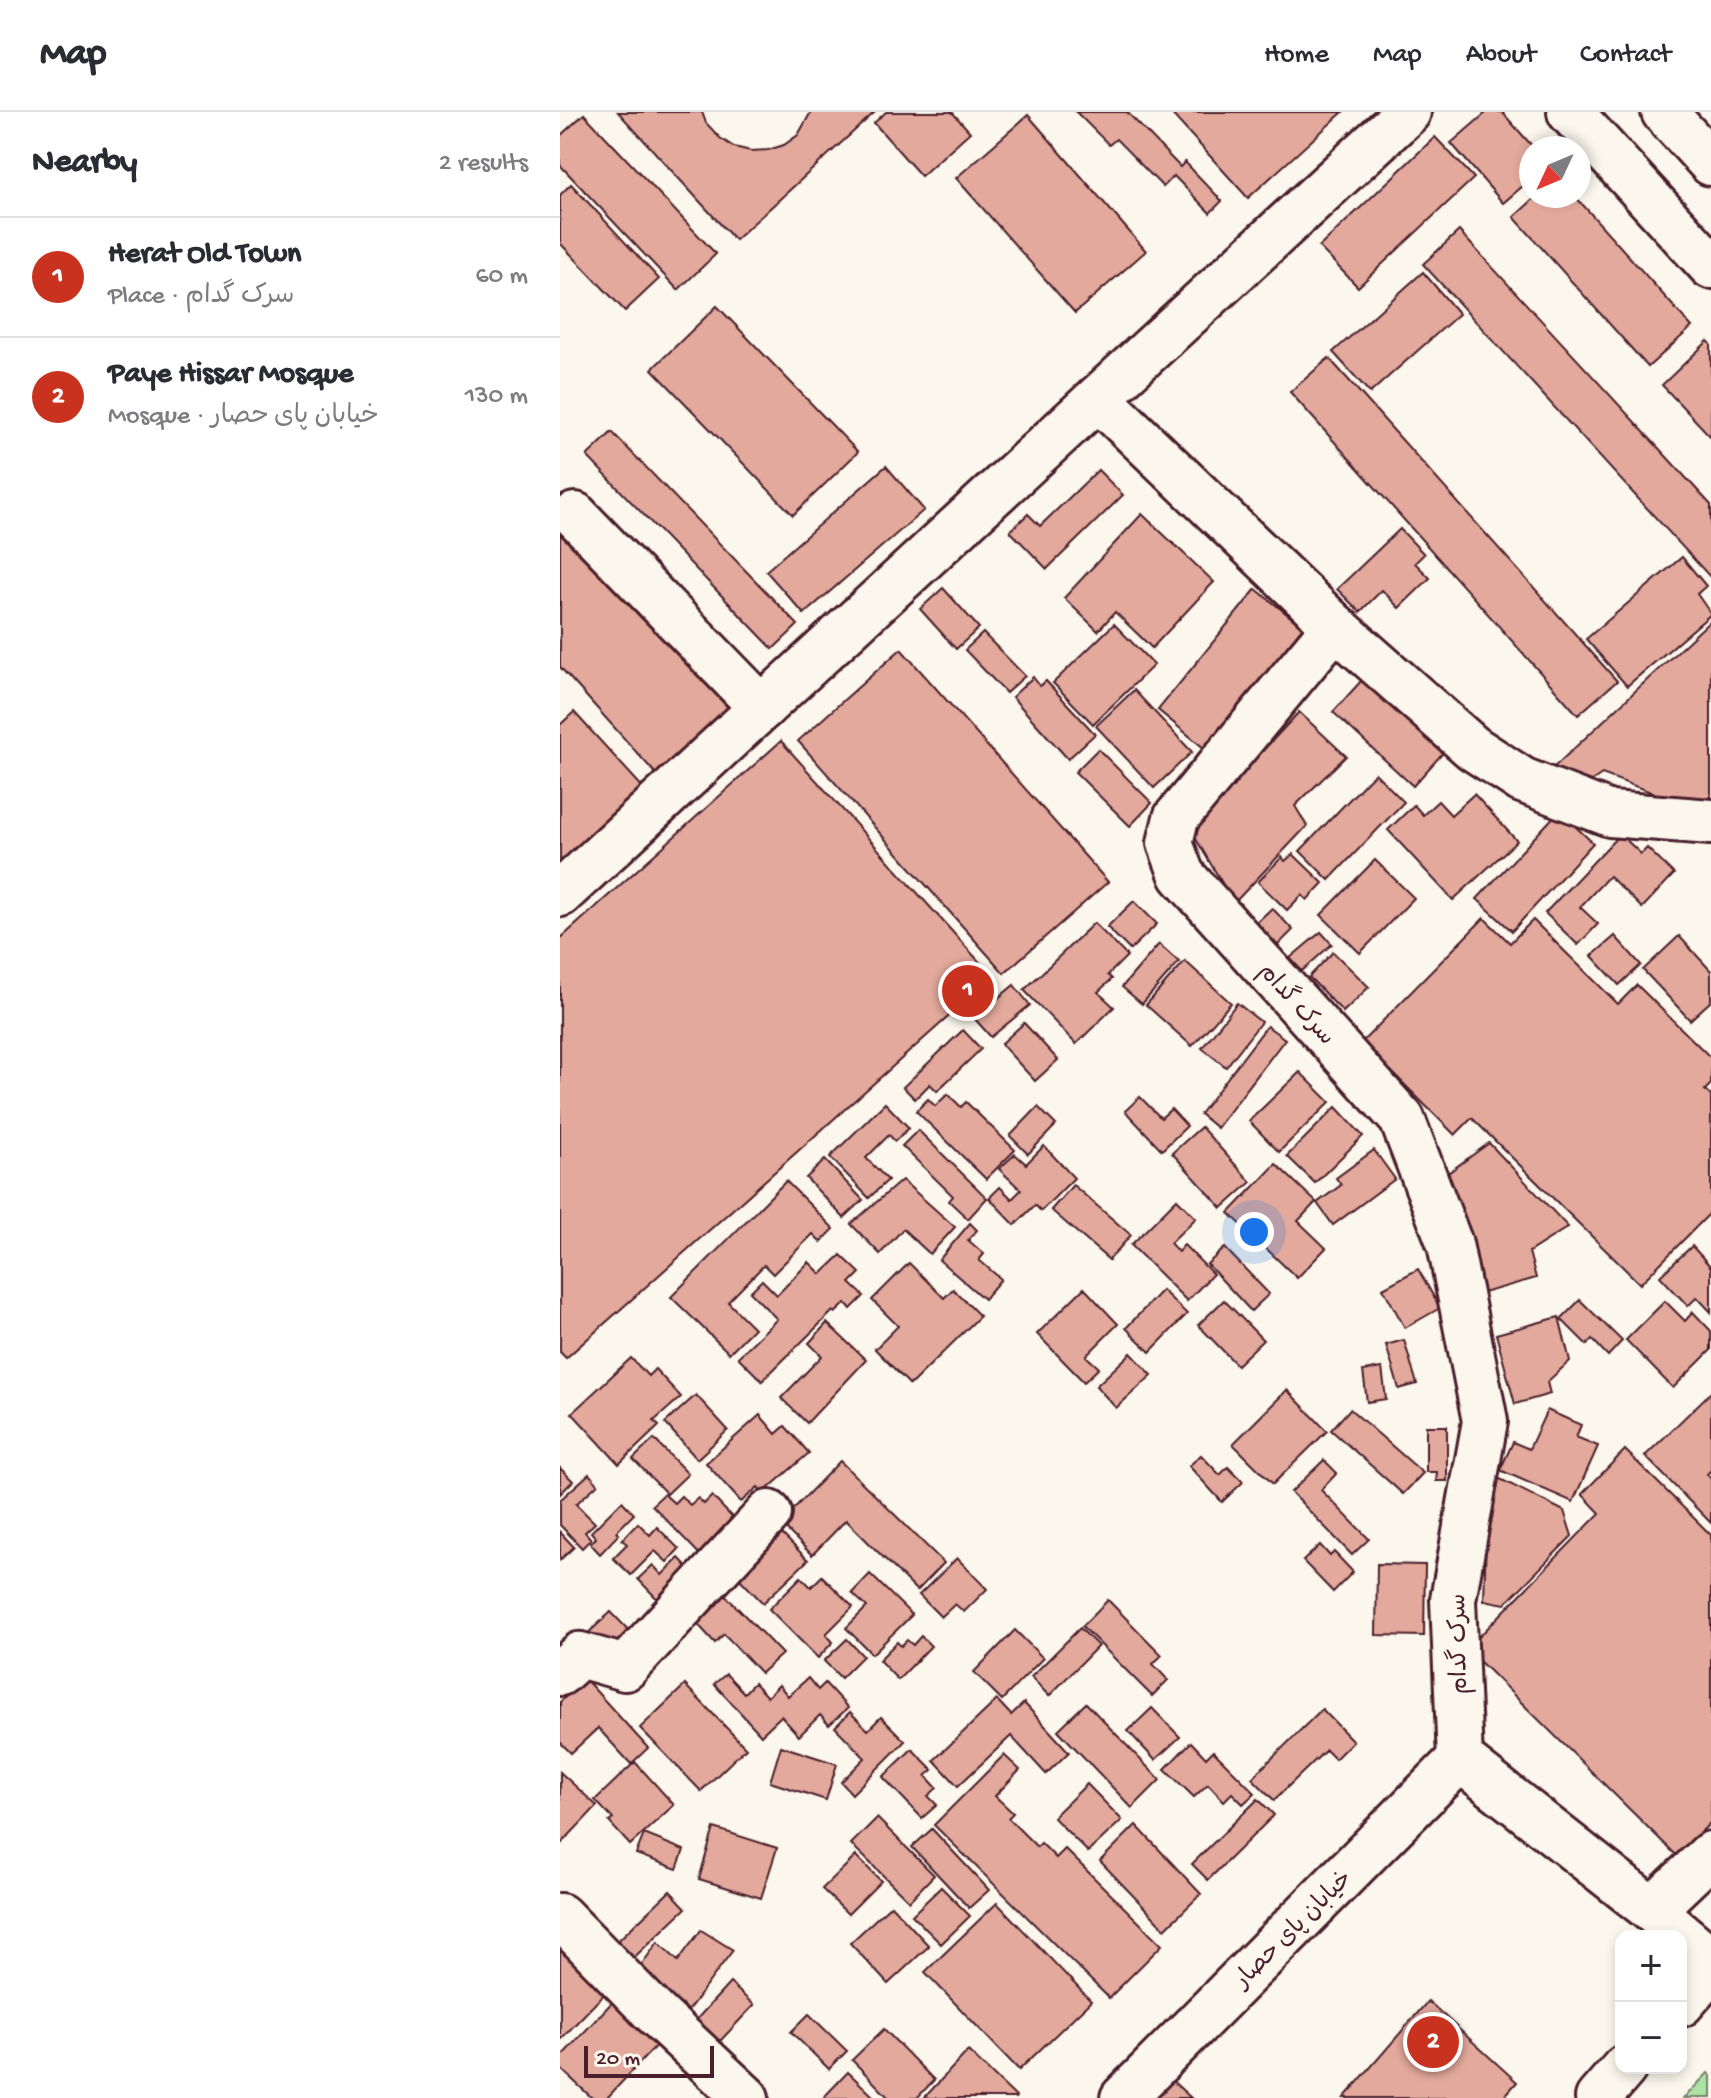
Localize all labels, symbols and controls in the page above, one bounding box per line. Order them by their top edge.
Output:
text: Map [40,33,106,77]
text: Home [1264,39,1329,72]
text: Map [1373,39,1422,72]
text: About [1466,39,1536,72]
text: Contact [1580,39,1671,72]
north arrow [1519,136,1591,208]
text: Nearby [32,144,137,184]
text: 2 results [439,149,528,180]
text: Herat Old Town [108,238,301,273]
text: 1 [53,262,63,293]
text: 60 m [475,262,528,293]
text: Place · سرک گدام [108,282,295,313]
text: Paye Hissar Mosque [108,358,354,393]
text: 2 [52,382,64,413]
text: 130 m [465,382,528,413]
text: Mosque · خیابان پای حصار [108,402,379,433]
street label: سرک گدام [1251,956,1342,1053]
pin: 1 [942,961,994,1021]
your location [1234,1212,1274,1252]
street label: سرک گدام [1442,1593,1476,1695]
street label: خیابان پای حصار [1228,1865,1360,1997]
map controls [1615,1930,1687,2074]
button: + [1615,1930,1687,2002]
button: − [1615,2002,1687,2074]
pin: 2 [1407,2012,1459,2072]
scale bar [584,2042,714,2078]
text: 20 m [596,2047,640,2073]

